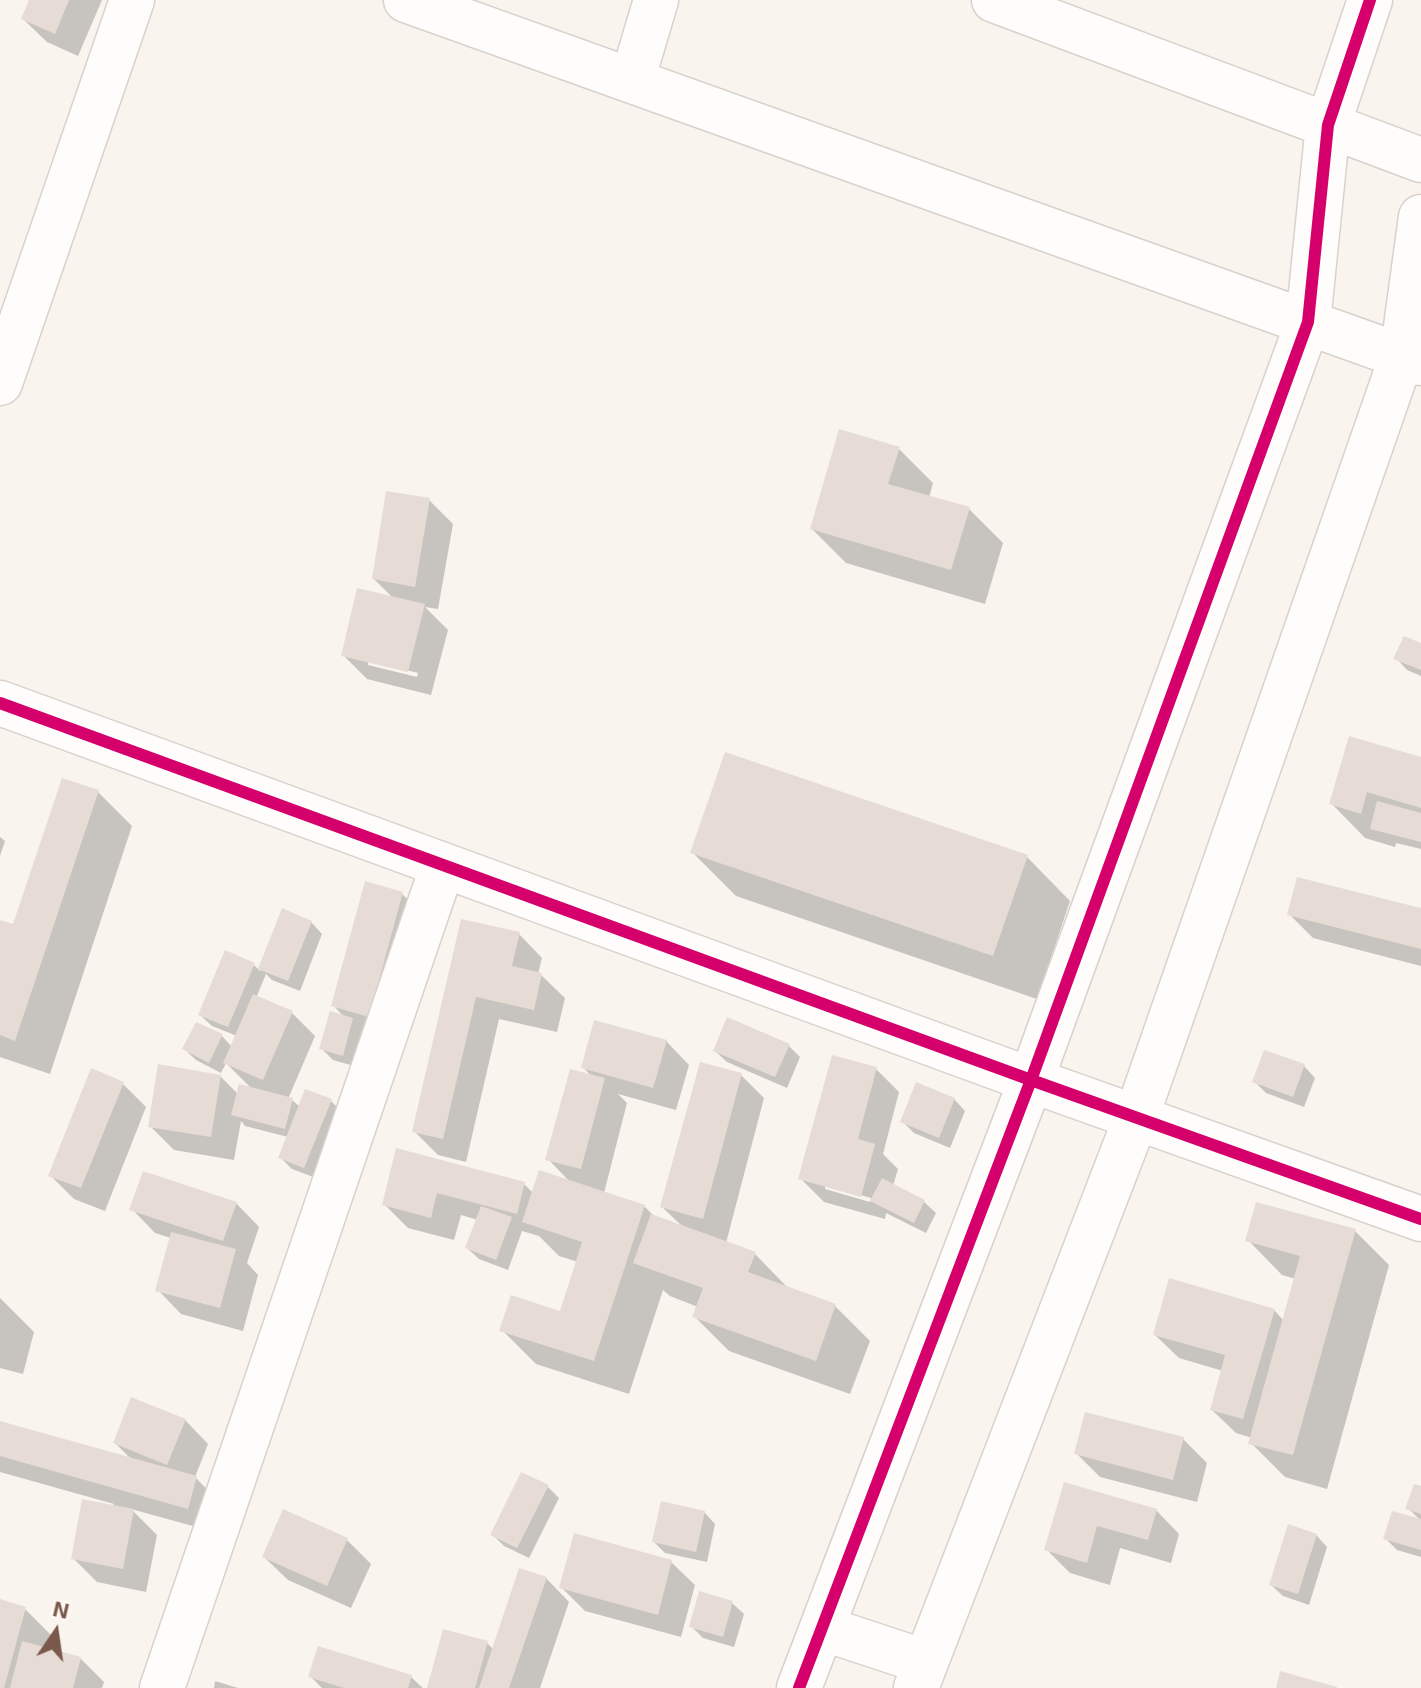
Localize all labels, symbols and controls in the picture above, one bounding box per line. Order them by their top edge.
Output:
north arrow [16,1592,96,1672]
text: N [51,1594,72,1623]

